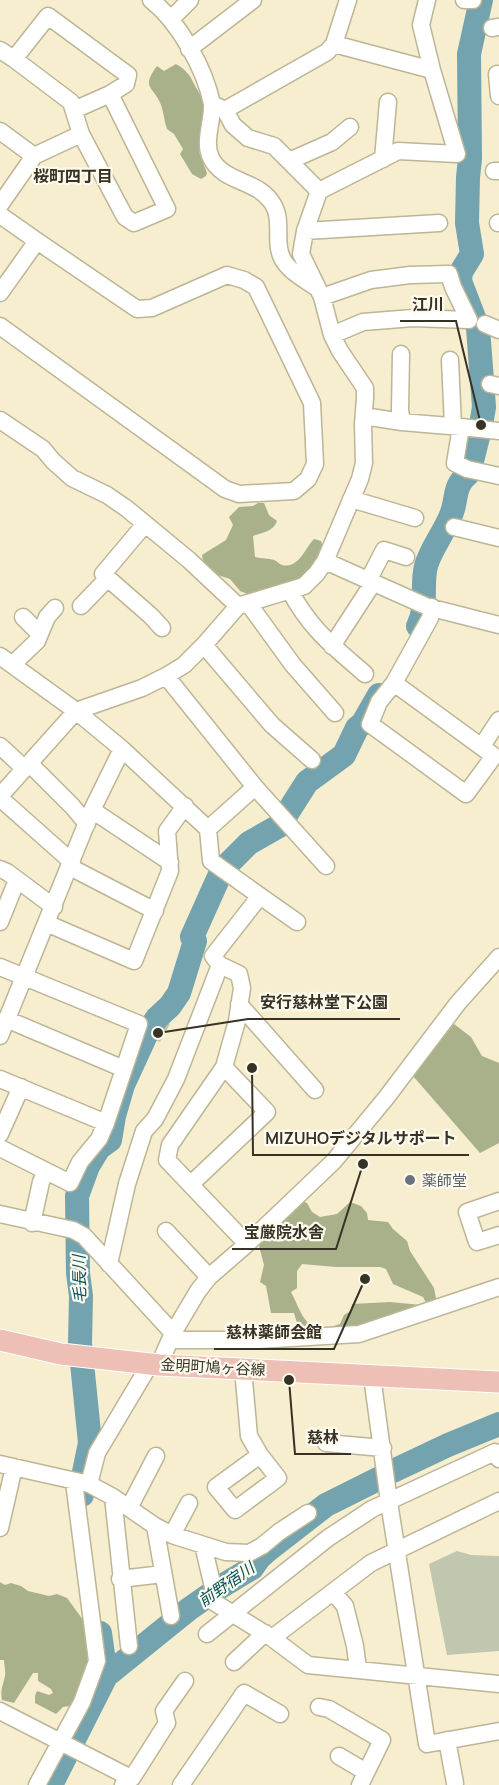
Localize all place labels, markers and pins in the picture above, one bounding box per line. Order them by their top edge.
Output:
callout: 江川 [400,287,456,321]
callout: 安行慈林堂下公園 [248,985,400,1019]
callout: MIZUHOデジタルサポート [253,1121,469,1155]
place label: 薬師堂 [422,1170,467,1191]
marker: 薬師堂 [403,1173,417,1187]
callout: 宝厳院水舎 [232,1215,336,1249]
callout: 慈林薬師会館 [214,1315,334,1349]
callout: 慈林 [295,1420,351,1454]

